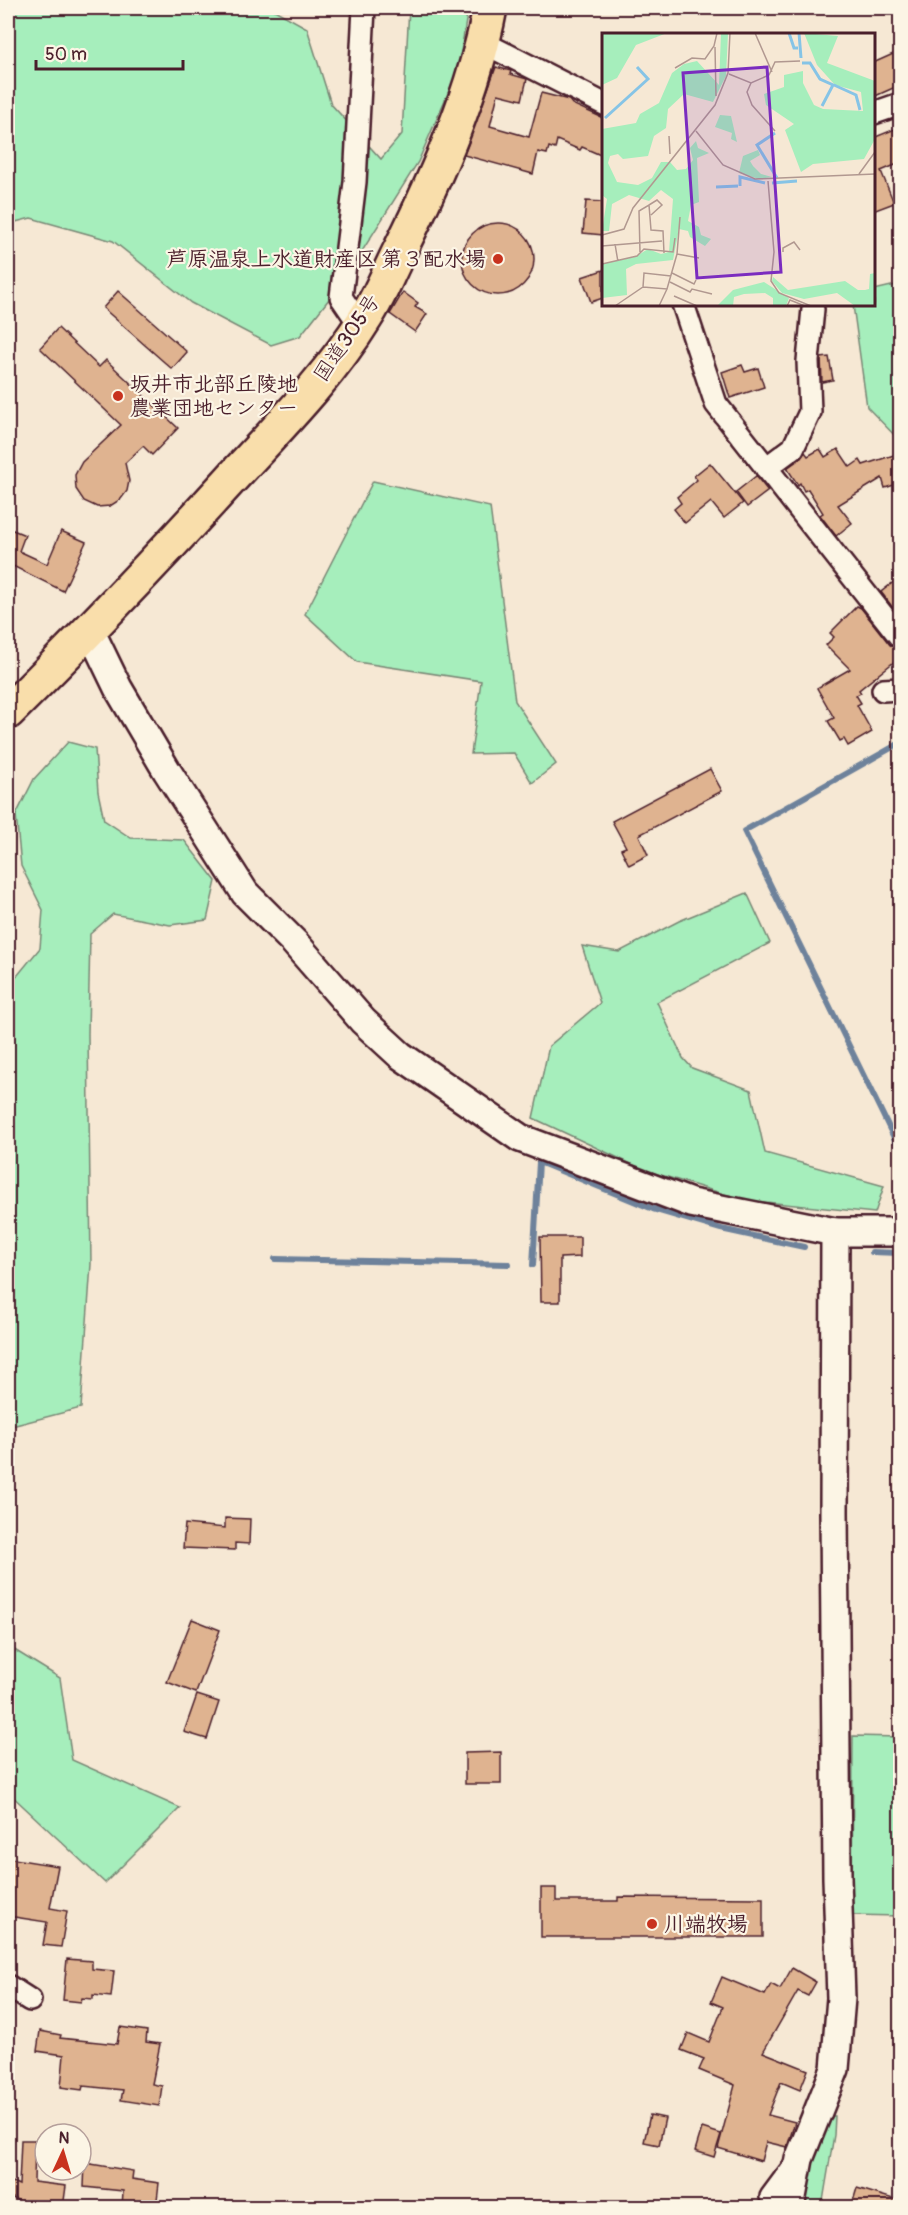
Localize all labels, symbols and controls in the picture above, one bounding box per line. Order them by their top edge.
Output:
scale bar [36,33,183,71]
inset map [602,33,875,306]
text: 50 m [45,43,87,66]
place label: 芦原温泉上水道財産区 第３配水場 [166,246,486,273]
marker: 芦原温泉上水道財産区 第３配水場 [491,252,505,266]
street label: 国道305号 [308,289,386,387]
place label: 坂井市北部丘陵地 農業団地センター [130,371,298,422]
marker: 坂井市北部丘陵地 農業団地センター [111,389,125,403]
place label: 川端牧場 [664,1911,748,1938]
marker: 川端牧場 [645,1917,659,1931]
north arrow [33,2122,93,2182]
text: N [58,2128,70,2148]

